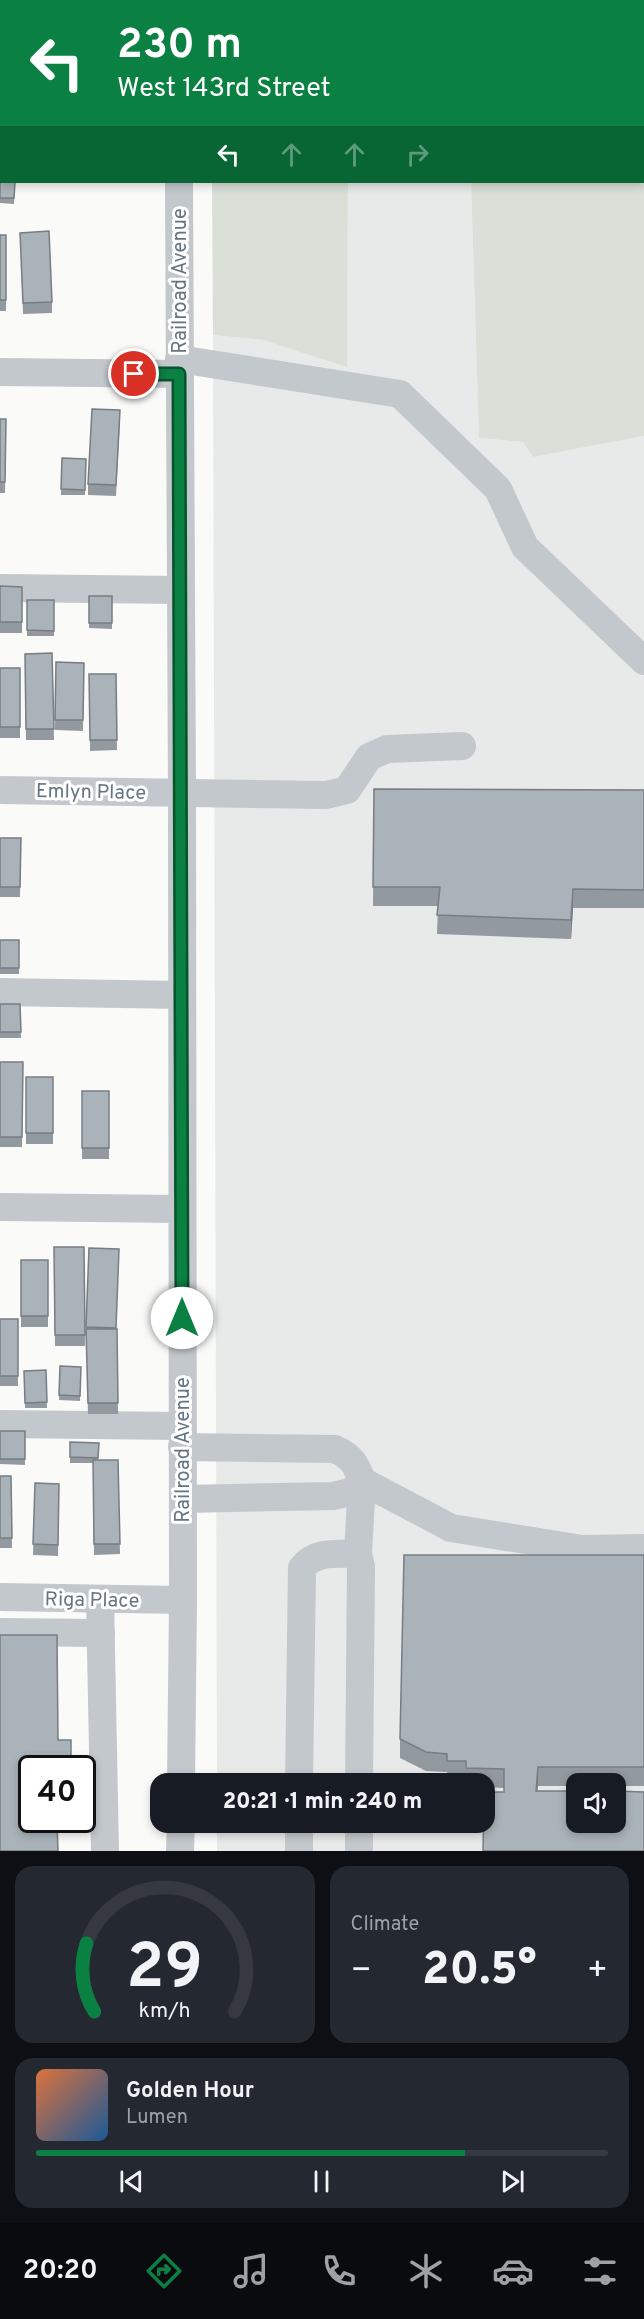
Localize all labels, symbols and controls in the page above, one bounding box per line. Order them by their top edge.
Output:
text: 230 m [117,20,242,73]
icon: left [18,24,96,102]
text: West 143rd Street [117,72,331,106]
icon: left [212,138,245,171]
icon: ahead [275,138,308,171]
icon: ahead [338,138,371,171]
icon: right [401,138,434,171]
street label: Railroad Avenue [168,208,194,354]
pin [108,348,159,399]
icon: arrive [117,357,150,390]
street label: Emlyn Place [36,779,146,807]
position arrow [150,1286,214,1350]
street label: Railroad Avenue [171,1377,197,1523]
street label: Riga Place [44,1587,139,1615]
speed limit sign: 40 [18,1755,96,1833]
map controls [566,1773,626,1833]
button: sound [566,1773,626,1833]
text: 20:21 · 1 min · 240 m [223,1789,422,1816]
text: Climate [351,1912,419,1938]
text: 29 [126,1931,203,2010]
text: 20.5° [422,1943,537,2000]
text: − [351,1951,372,1993]
text: + [587,1951,608,1993]
text: km/h [139,1998,191,2025]
text: Golden Hour [126,2078,254,2105]
text: Lumen [126,2105,188,2131]
icon: previous [115,2165,148,2198]
icon: pause [305,2165,338,2198]
icon: next [496,2165,529,2198]
icon: directions [143,2250,185,2292]
icon: music [230,2250,272,2292]
icon: phone [318,2250,360,2292]
icon: climate [405,2250,447,2292]
icon: car [492,2250,534,2292]
icon: filters [579,2250,621,2292]
text: 20:20 [23,2254,98,2288]

